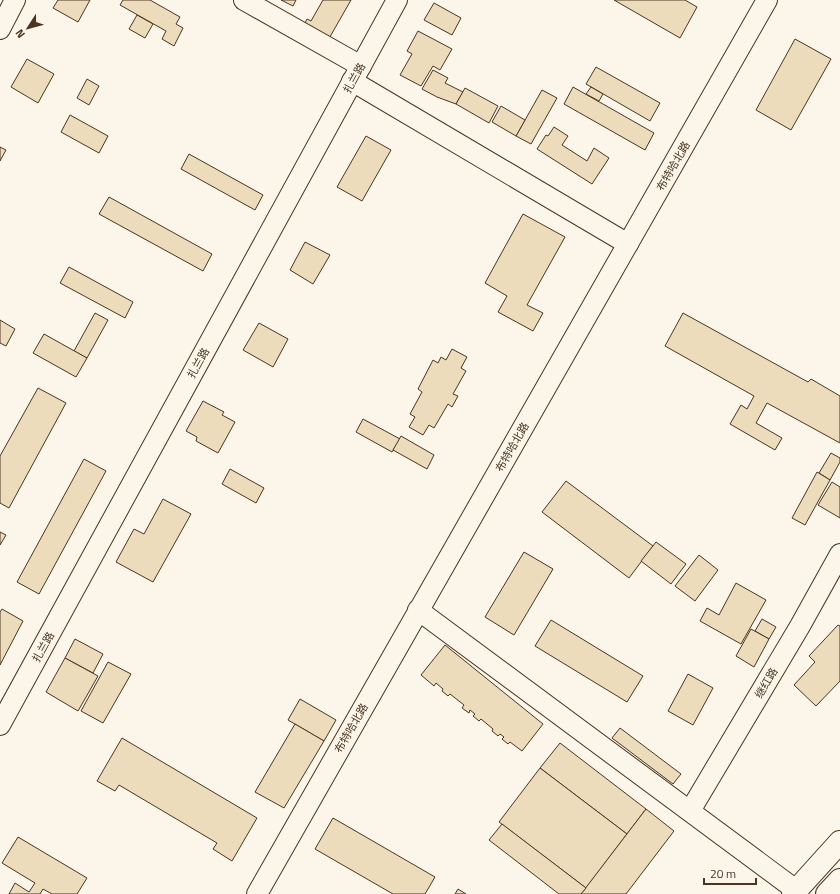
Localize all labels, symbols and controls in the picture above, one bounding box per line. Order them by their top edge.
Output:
north arrow [8,8,48,48]
text: N [11,26,29,42]
street label: 扎兰路 [339,60,369,96]
street label: 布特哈北路 [652,138,694,194]
street label: 扎兰路 [183,345,213,381]
street label: 布特哈北路 [491,419,533,475]
street label: 扎兰路 [28,629,58,665]
street label: 继红路 [751,665,781,701]
street label: 布特哈北路 [330,700,372,756]
scale bar [704,860,756,886]
text: 20 m [710,864,736,883]

